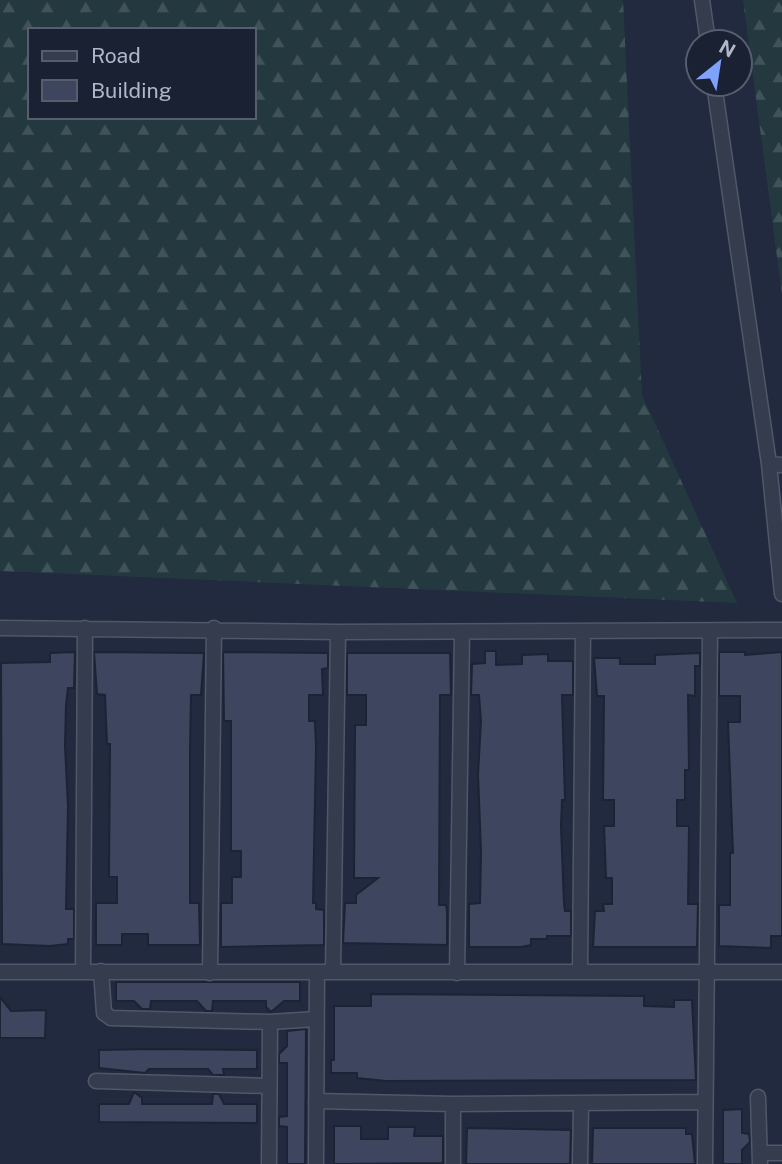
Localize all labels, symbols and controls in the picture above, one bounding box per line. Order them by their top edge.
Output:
legend [28,28,256,119]
north arrow [684,28,754,98]
text: N [716,35,739,62]
text: Road [91,43,141,68]
text: Building [91,78,172,103]

